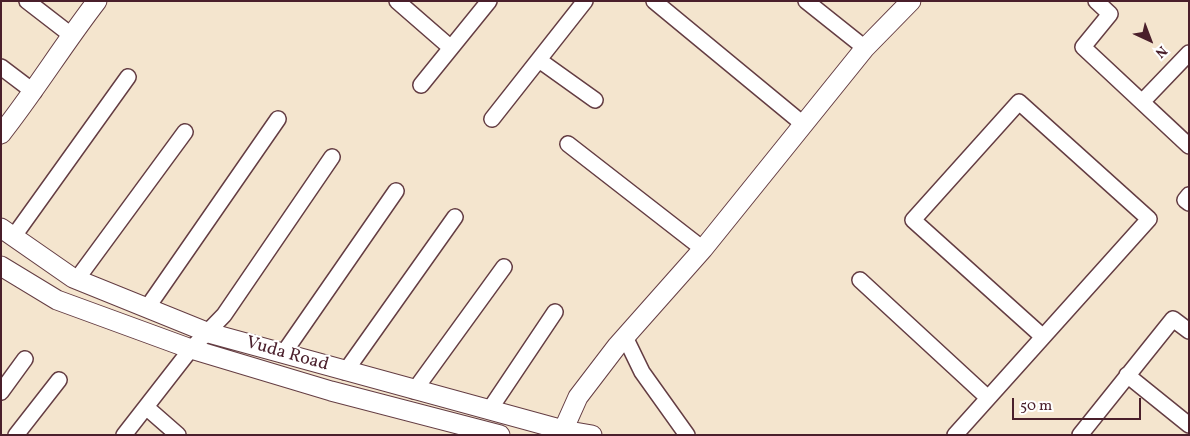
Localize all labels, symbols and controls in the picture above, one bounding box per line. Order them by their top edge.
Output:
north arrow [1125,15,1175,65]
text: N [1150,41,1171,62]
street label: Vuda Road [243,333,331,377]
scale bar [1015,388,1144,420]
text: 50 m [1020,396,1052,417]

